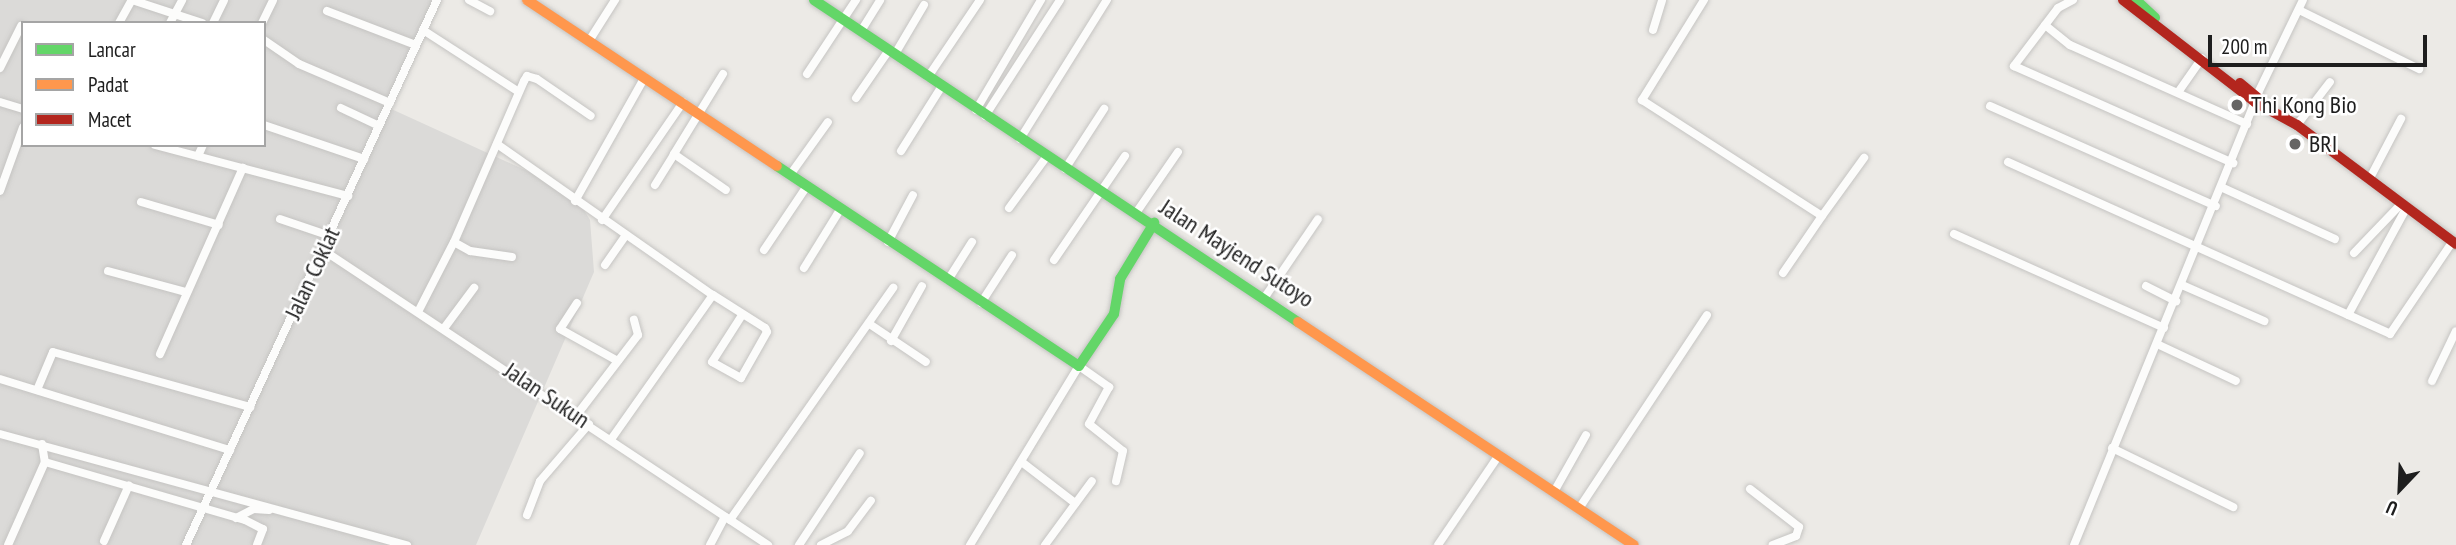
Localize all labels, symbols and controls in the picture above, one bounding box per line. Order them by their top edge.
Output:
legend [21,21,266,147]
scale bar [2211,21,2430,65]
text: 200 m [2221,33,2267,60]
text: Lancar [88,36,136,63]
text: Padat [88,71,129,98]
place label: Thi Kong Bio [2251,91,2357,119]
marker: Thi Kong Bio [2229,97,2245,113]
text: Macet [88,106,131,133]
place label: BRI [2309,130,2337,158]
marker: BRI [2287,136,2303,152]
street label: Jalan Mayjend Sutoyo [1155,193,1319,313]
street label: Jalan Coklat [278,223,346,323]
street label: Jalan Sukun [499,356,595,434]
north arrow [2365,454,2435,524]
text: U [2383,495,2401,521]

